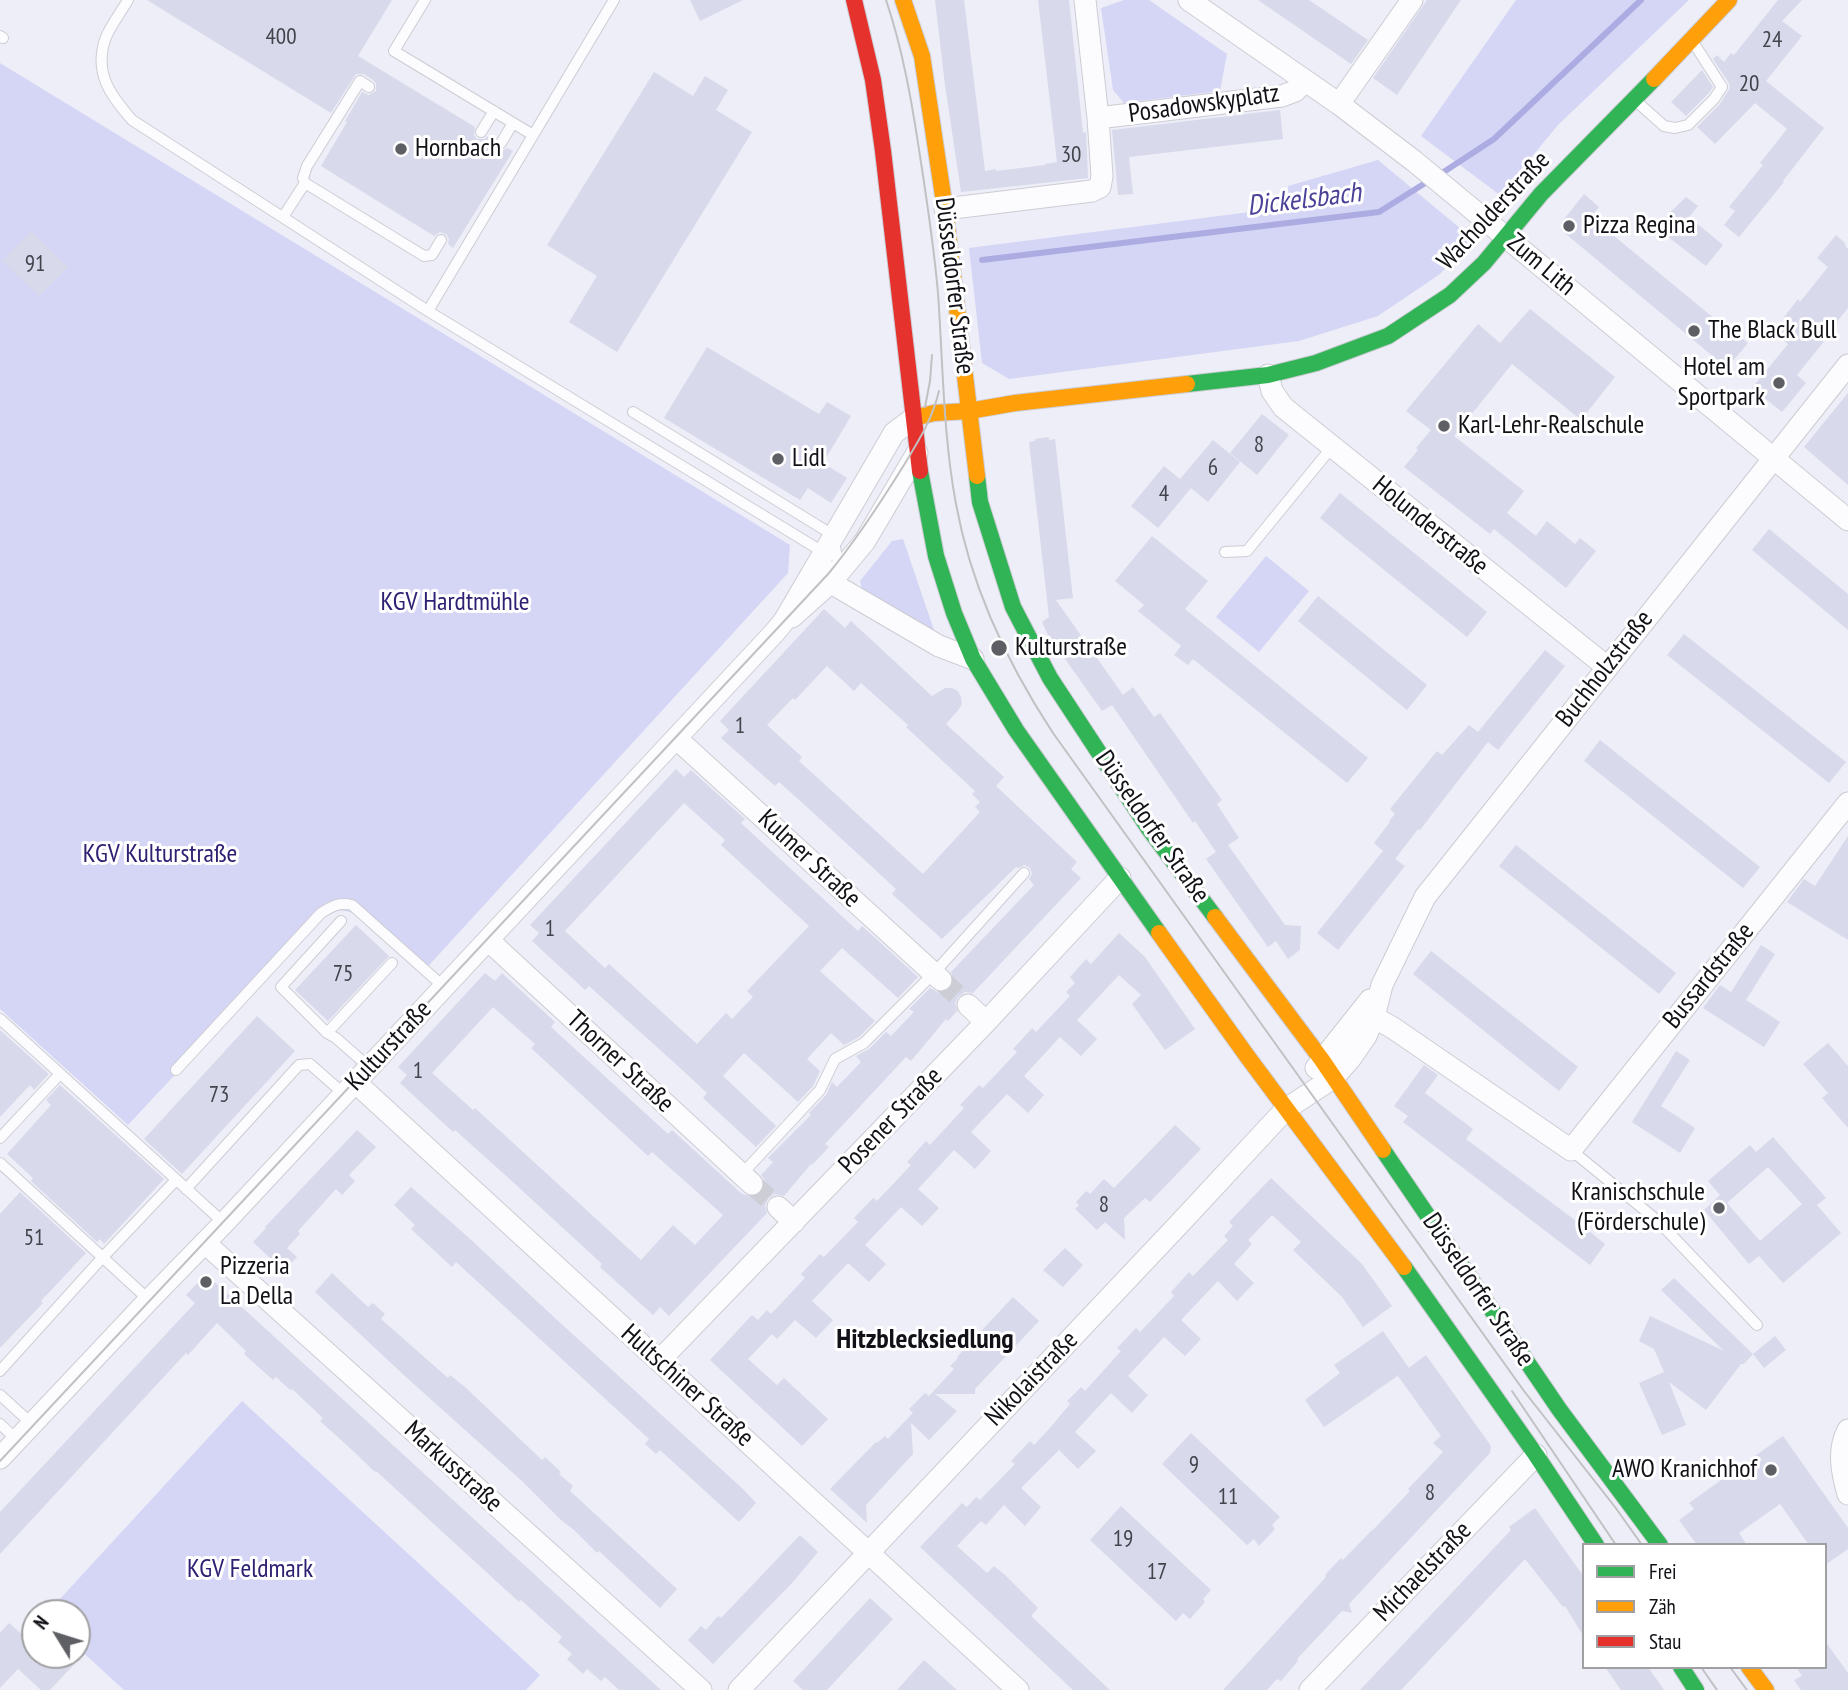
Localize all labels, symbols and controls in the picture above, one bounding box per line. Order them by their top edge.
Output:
house number: 400 [265,23,297,51]
house number: 24 [1762,26,1782,54]
house number: 20 [1739,70,1759,98]
street label: Posadowskyplatz [1127,78,1281,130]
place label: Hornbach [415,133,501,165]
marker: Hornbach [393,141,409,157]
house number: 30 [1061,141,1081,169]
street label: Wacholderstraße [1431,145,1557,277]
water label: Dickelsbach [1245,176,1363,224]
street label: Düsseldorfer Straße [928,196,980,376]
place label: Pizza Regina [1583,210,1696,242]
marker: Pizza Regina [1561,218,1577,234]
street label: Zum Lith [1500,227,1582,303]
house number: 91 [25,250,45,278]
place label: The Black Bull [1708,315,1837,347]
marker: The Black Bull [1686,323,1702,339]
place label: Hotel am Sportpark [1678,352,1765,414]
marker: Hotel am Sportpark [1771,375,1787,391]
place label: Karl-Lehr-Realschule [1458,410,1644,442]
marker: Karl-Lehr-Realschule [1436,418,1452,434]
house number: 8 [1254,431,1264,459]
place label: Lidl [792,443,826,475]
marker: Lidl [770,451,786,467]
house number: 6 [1208,454,1218,482]
street label: Holunderstraße [1366,470,1494,582]
house number: 4 [1159,480,1169,508]
park label: KGV Hardtmühle [381,587,529,619]
street label: Buchholzstraße [1550,605,1660,733]
place label: Kulturstraße [1015,632,1127,664]
marker: Kulturstraße [989,638,1009,658]
house number: 1 [735,712,745,740]
street label: Düsseldorfer Straße [1088,745,1216,909]
street label: Kulmer Straße [751,804,867,914]
park label: KGV Kulturstraße [83,839,237,871]
house number: 1 [545,915,555,943]
street label: Bussardstraße [1657,917,1761,1035]
house number: 75 [333,960,353,988]
street label: Kulturstraße [339,994,439,1098]
street label: Thorner Straße [560,1004,680,1120]
house number: 1 [413,1057,423,1085]
street label: Posener Straße [833,1061,949,1181]
house number: 73 [209,1081,229,1109]
place label: Kranischschule (Förderschule) [1571,1177,1705,1238]
house number: 8 [1099,1191,1109,1219]
marker: Kranischschule (Förderschule) [1711,1200,1727,1216]
street label: Düsseldorfer Straße [1415,1207,1541,1373]
house number: 51 [24,1224,44,1252]
place label: Pizzeria La Della [220,1251,293,1312]
marker: Pizzeria La Della [198,1274,214,1290]
street label: Hultschiner Straße [614,1318,760,1454]
district label: Hitzblecksiedlung [836,1323,1014,1357]
street label: Nikolaistraße [979,1325,1085,1433]
street label: Markusstraße [398,1415,508,1519]
house number: 9 [1189,1451,1199,1479]
place label: AWO Kranichhof [1612,1454,1757,1486]
marker: AWO Kranichhof [1763,1462,1779,1478]
house number: 8 [1425,1479,1435,1507]
house number: 11 [1218,1483,1238,1511]
street label: Michaelstraße [1368,1515,1478,1629]
house number: 19 [1113,1525,1133,1553]
legend [1582,1543,1827,1669]
park label: KGV Feldmark [187,1554,313,1586]
house number: 17 [1147,1558,1167,1586]
text: Frei [1649,1558,1677,1585]
text: Zäh [1649,1593,1676,1620]
north arrow [21,1599,91,1669]
text: N [28,1611,54,1634]
text: Stau [1649,1628,1681,1655]

